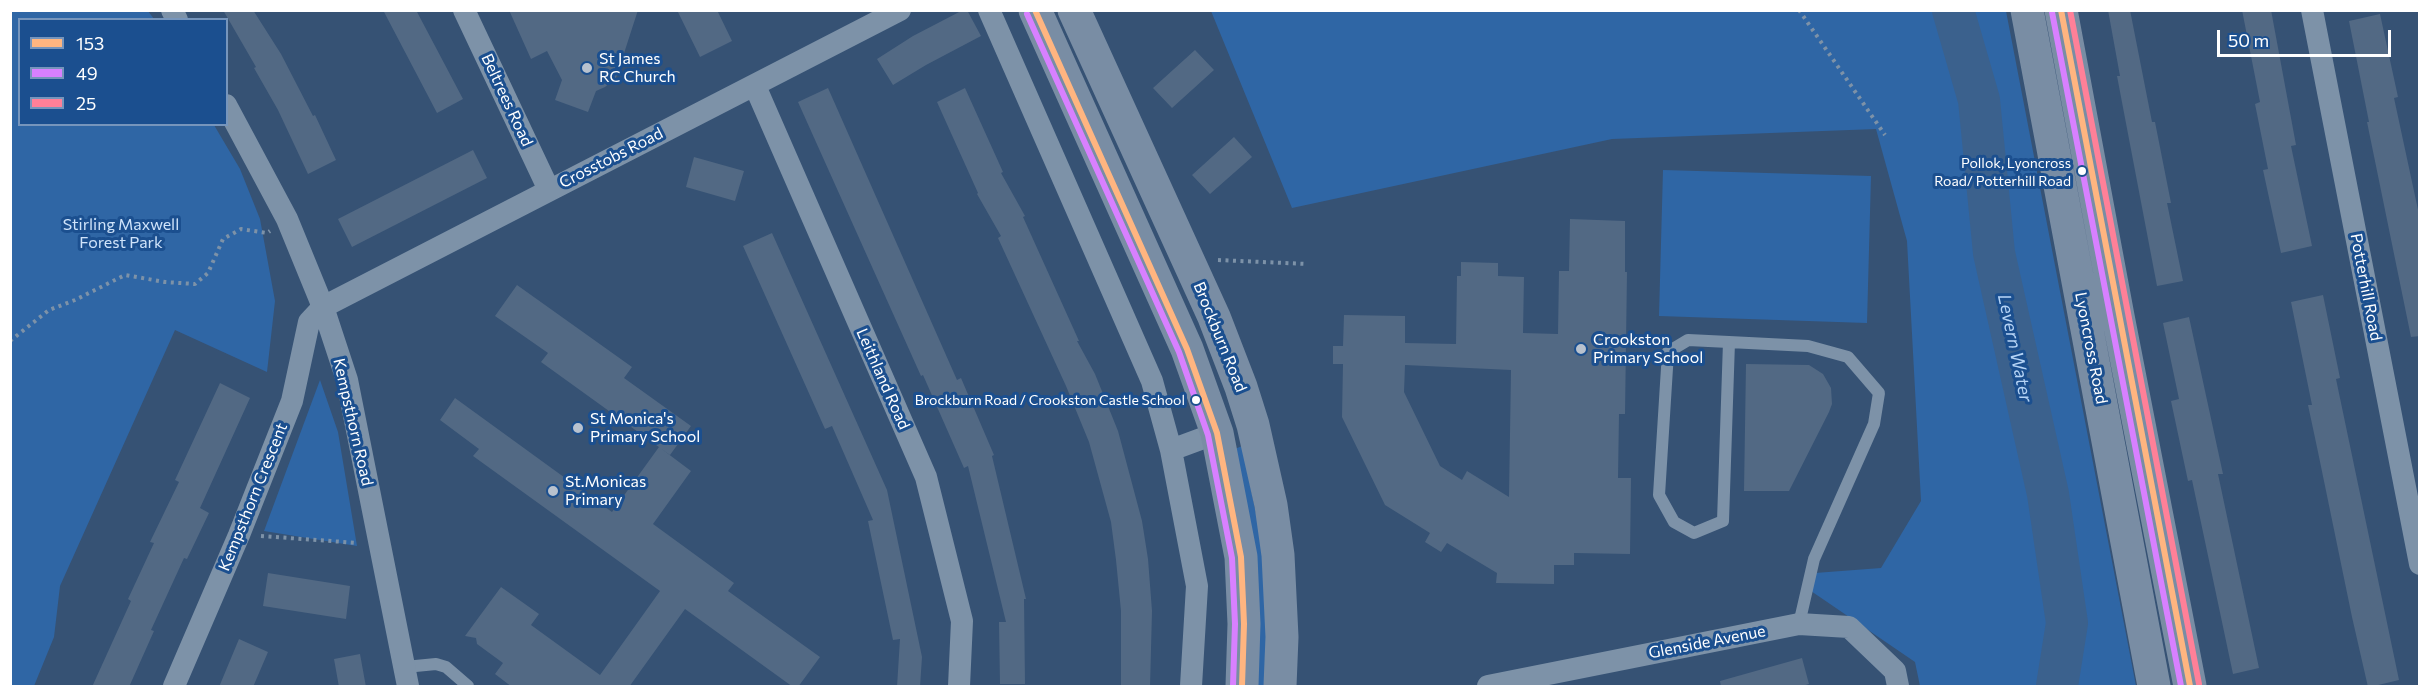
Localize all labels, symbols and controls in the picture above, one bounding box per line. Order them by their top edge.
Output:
legend [18,18,228,126]
scale bar [2220,18,2394,56]
text: 50 m [2228,29,2269,51]
text: 153 [76,32,104,54]
place label: St James RC Church [599,49,676,87]
street label: Beltrees Road [477,51,537,149]
marker: St James RC Church [580,61,594,75]
text: 49 [76,62,98,84]
text: 25 [76,92,96,114]
street label: Crosstobs Road [556,124,666,192]
place label: Pollok, Lyoncross Road/ Potterhill Road [1934,155,2071,188]
marker: Pollok, Lyoncross Road/ Potterhill Road [2076,165,2088,177]
park label: Stirling Maxwell Forest Park [63,215,179,253]
street label: Potterhill Road [2346,232,2386,342]
street label: Brockburn Road [1189,279,1251,395]
street label: Lyoncross Road [2071,290,2111,406]
water label: Levern Water [1993,292,2037,404]
street label: Leithland Road [852,325,914,433]
place label: Crookston Primary School [1593,330,1703,368]
marker: Crookston Primary School [1574,342,1588,356]
street label: Kempsthorn Road [329,356,377,488]
place label: Brockburn Road / Crookston Castle School [915,392,1185,408]
marker: Brockburn Road / Crookston Castle School [1190,394,1202,406]
place label: St Monica's Primary School [590,409,700,447]
street label: Kempsthorn Crescent [215,420,291,574]
marker: St Monica's Primary School [571,421,585,435]
place label: St.Monicas Primary [565,472,646,510]
marker: St.Monicas Primary [546,484,560,498]
street label: Glenside Avenue [1647,621,1767,663]

